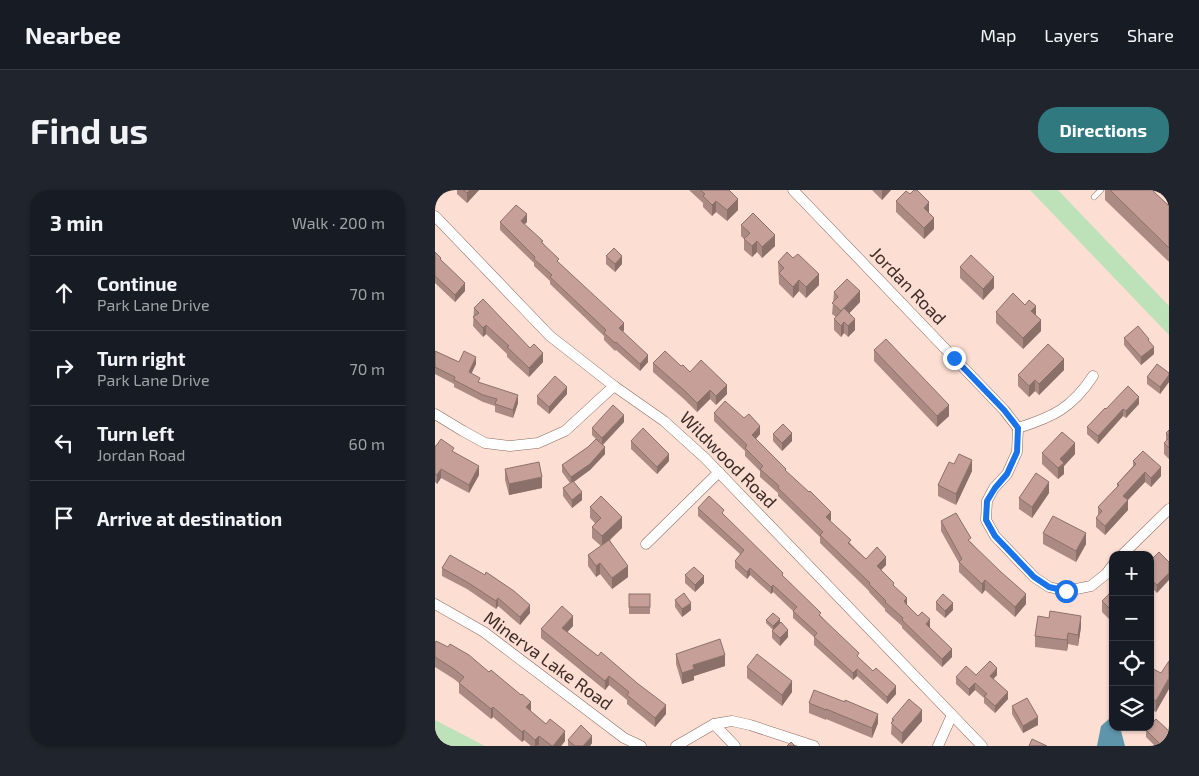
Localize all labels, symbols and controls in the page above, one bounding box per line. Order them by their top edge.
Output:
text: Nearbee [25,20,121,49]
text: Map [980,24,1016,46]
text: Layers [1044,24,1099,46]
text: Share [1127,24,1174,46]
button: Directions [1038,107,1169,153]
text: Find us [30,109,148,151]
text: 3 min [50,210,103,235]
text: Walk · 200 m [292,213,385,232]
street label: Jordan Road [866,242,951,329]
text: Continue [97,272,177,295]
icon: ahead [50,279,78,307]
text: 70 m [350,284,385,303]
text: Park Lane Drive [97,295,210,314]
text: Turn right [97,347,185,370]
route end [943,347,966,370]
icon: right [50,354,78,382]
text: 70 m [350,359,385,378]
text: Park Lane Drive [97,370,210,389]
street label: Wildwood Road [676,406,782,512]
text: Turn left [97,422,174,445]
icon: left [50,429,78,457]
text: 60 m [349,434,385,453]
text: Jordan Road [97,445,185,464]
icon: arrive [50,504,78,532]
text: Arrive at destination [97,507,282,530]
map controls [1109,551,1154,731]
button: + [1109,551,1154,596]
route start [1055,580,1078,603]
button: − [1109,596,1154,641]
street label: Minerva Lake Road [480,606,617,714]
button: locate [1109,641,1154,686]
button: layers [1109,686,1154,731]

